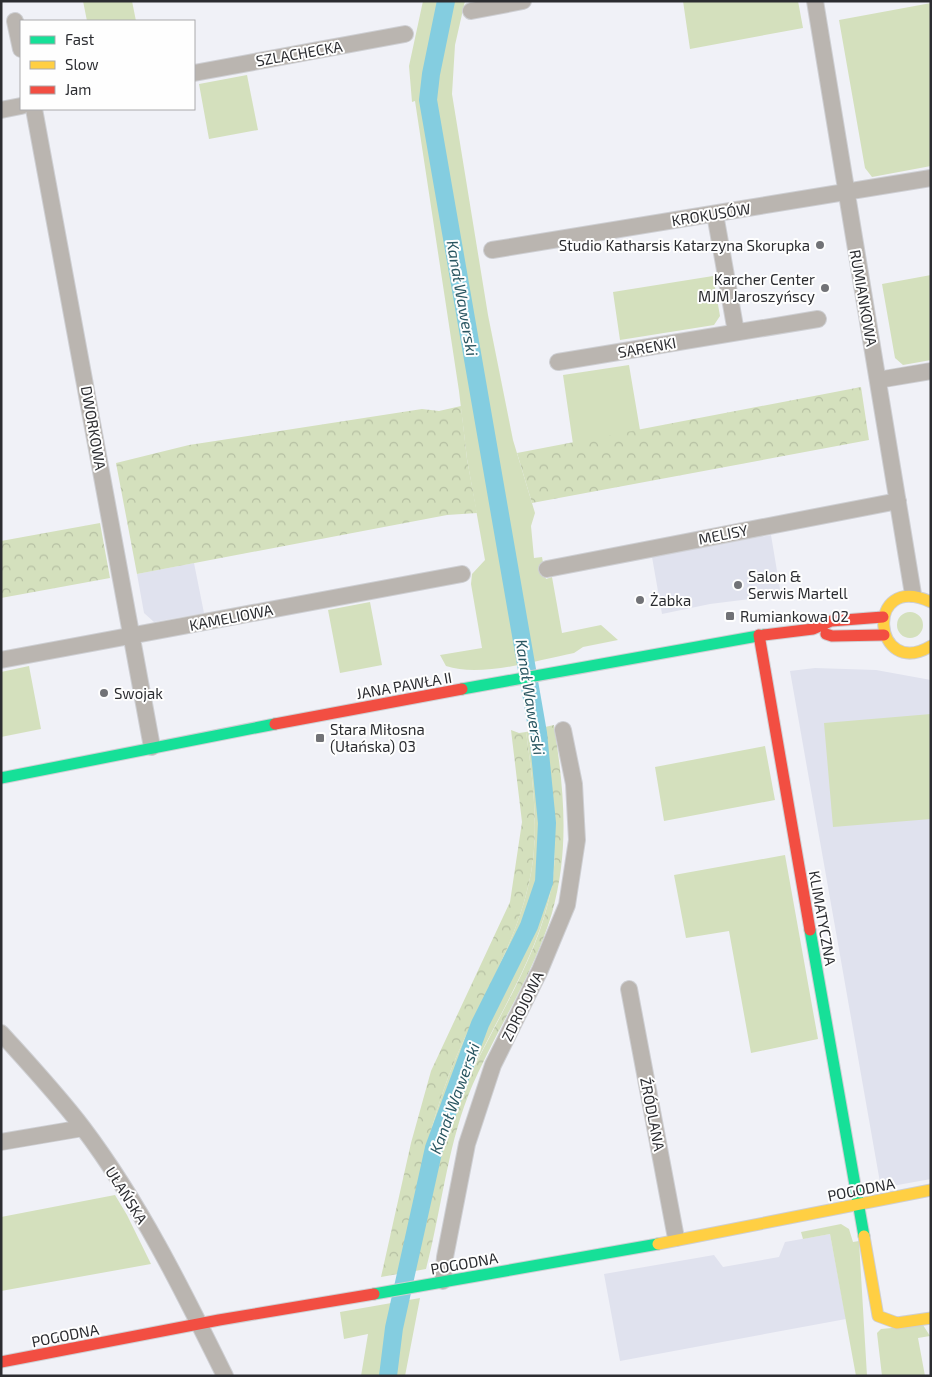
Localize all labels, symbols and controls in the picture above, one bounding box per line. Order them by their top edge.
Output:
legend [20,20,195,110]
text: Fast [65,30,95,48]
street label: SZLACHECKA [254,36,344,69]
text: Slow [65,55,99,73]
text: Jam [65,80,91,98]
street label: KROKUSÓW [670,199,752,229]
place label: Studio Katharsis Katarzyna Skorupka [559,236,810,254]
water label: Kanał Wawerski [443,239,483,357]
marker: Studio Katharsis Katarzyna Skorupka [814,239,826,251]
street label: RUMIANKOWA [847,248,881,348]
place label: Karcher Center MJM Jaroszyńscy [698,270,815,305]
marker: Karcher Center MJM Jaroszyńscy [819,282,831,294]
street label: SARENKI [616,333,678,361]
street label: DWORKOWA [78,384,110,472]
street label: MELISY [697,520,750,548]
place label: Salon & Serwis Martell [748,567,848,602]
marker: Salon & Serwis Martell [732,579,744,591]
place label: Żabka [650,591,691,609]
marker: Żabka [634,594,646,606]
street label: KAMELIOWA [188,600,275,634]
place label: Rumiankowa 02 [740,607,849,625]
marker: Rumiankowa 02 [724,610,736,622]
water label: Kanał Wawerski [512,638,550,756]
street label: JANA PAWŁA II [355,668,453,702]
place label: Swojak [114,684,163,703]
marker: Swojak [98,687,110,699]
place label: Stara Miłosna (Ułańska) 03 [330,720,425,755]
marker: Stara Miłosna (Ułańska) 03 [314,732,326,744]
street label: KLIMATYCZNA [806,869,840,968]
street label: ZDROJOWA [497,967,547,1044]
water label: Kanał Wawerski [425,1040,483,1156]
street label: ŹRÓDLANA [637,1076,669,1153]
street label: UŁAŃSKA [102,1163,152,1228]
street label: POGODNA [826,1174,897,1204]
street label: POGODNA [429,1248,500,1278]
street label: POGODNA [30,1320,101,1350]

